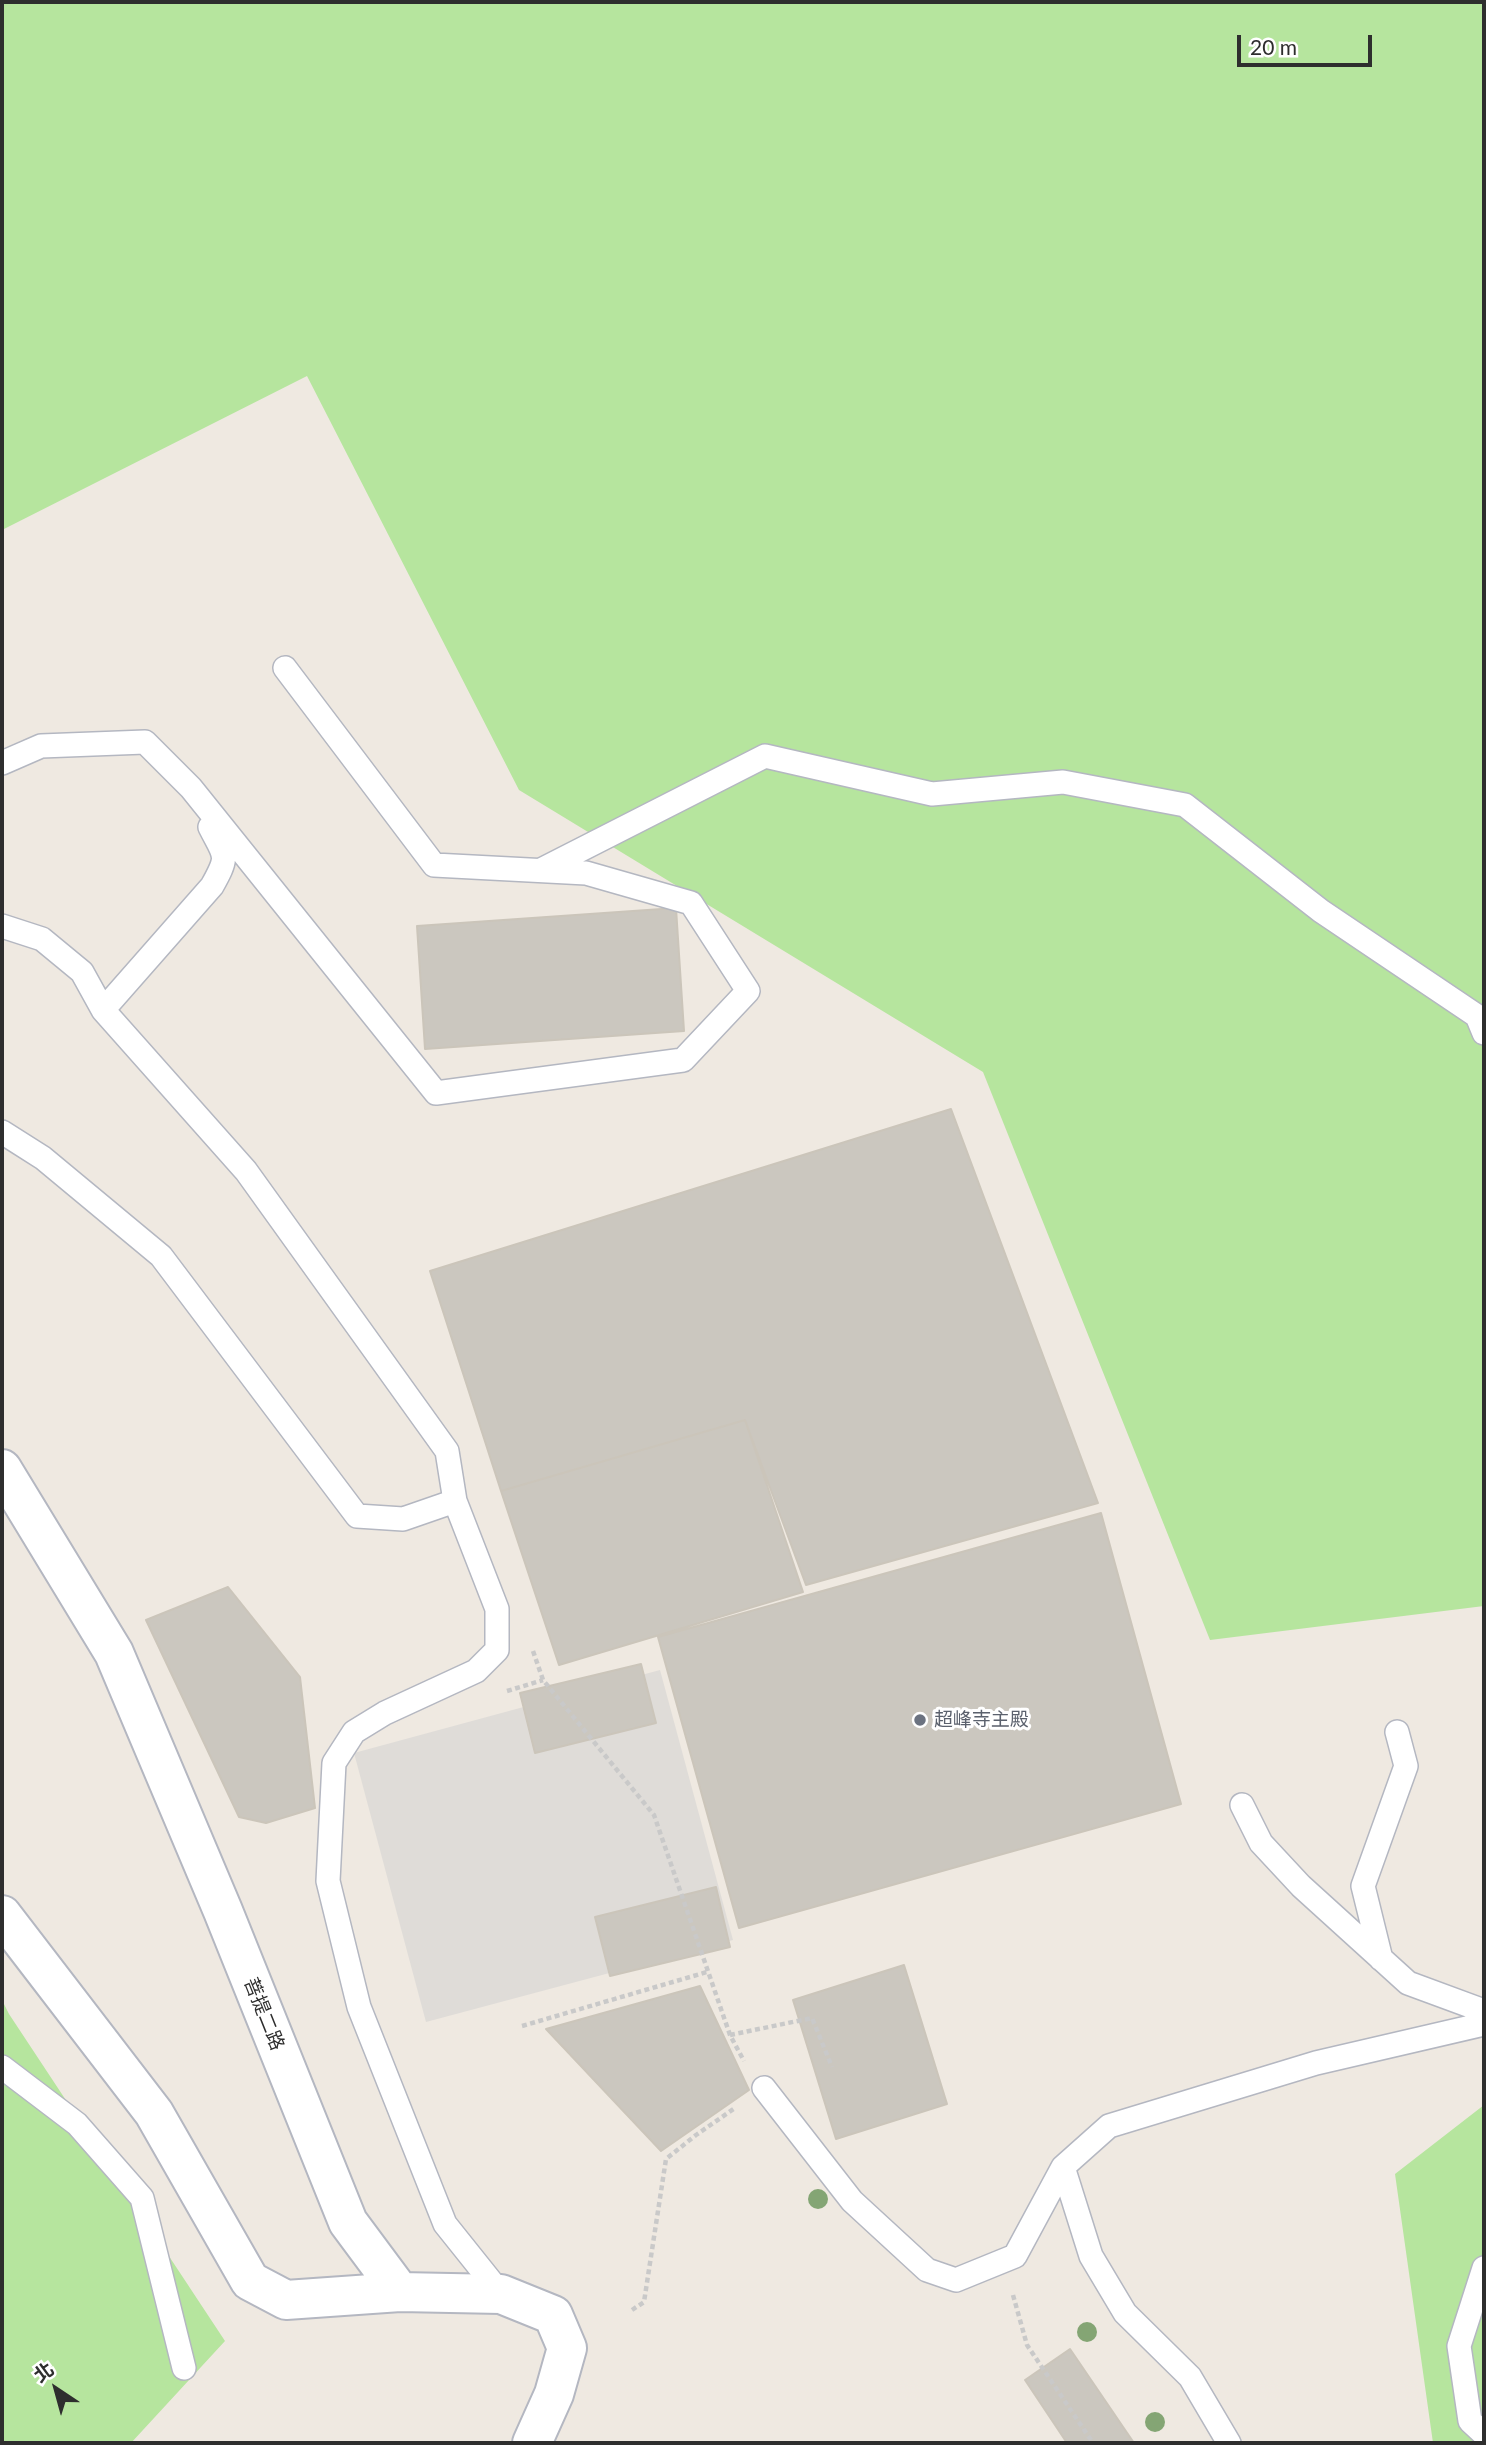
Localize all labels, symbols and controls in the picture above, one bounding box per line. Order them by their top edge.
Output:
scale bar [1241,21,1376,65]
text: 20 m [1250,34,1297,59]
place label: 超峰寺主殿 [934,1709,1029,1731]
marker: 超峰寺主殿 [912,1712,928,1728]
street label: 菩提二路 [239,1974,289,2054]
north arrow [21,2354,91,2424]
text: 北 [29,2357,58,2387]

